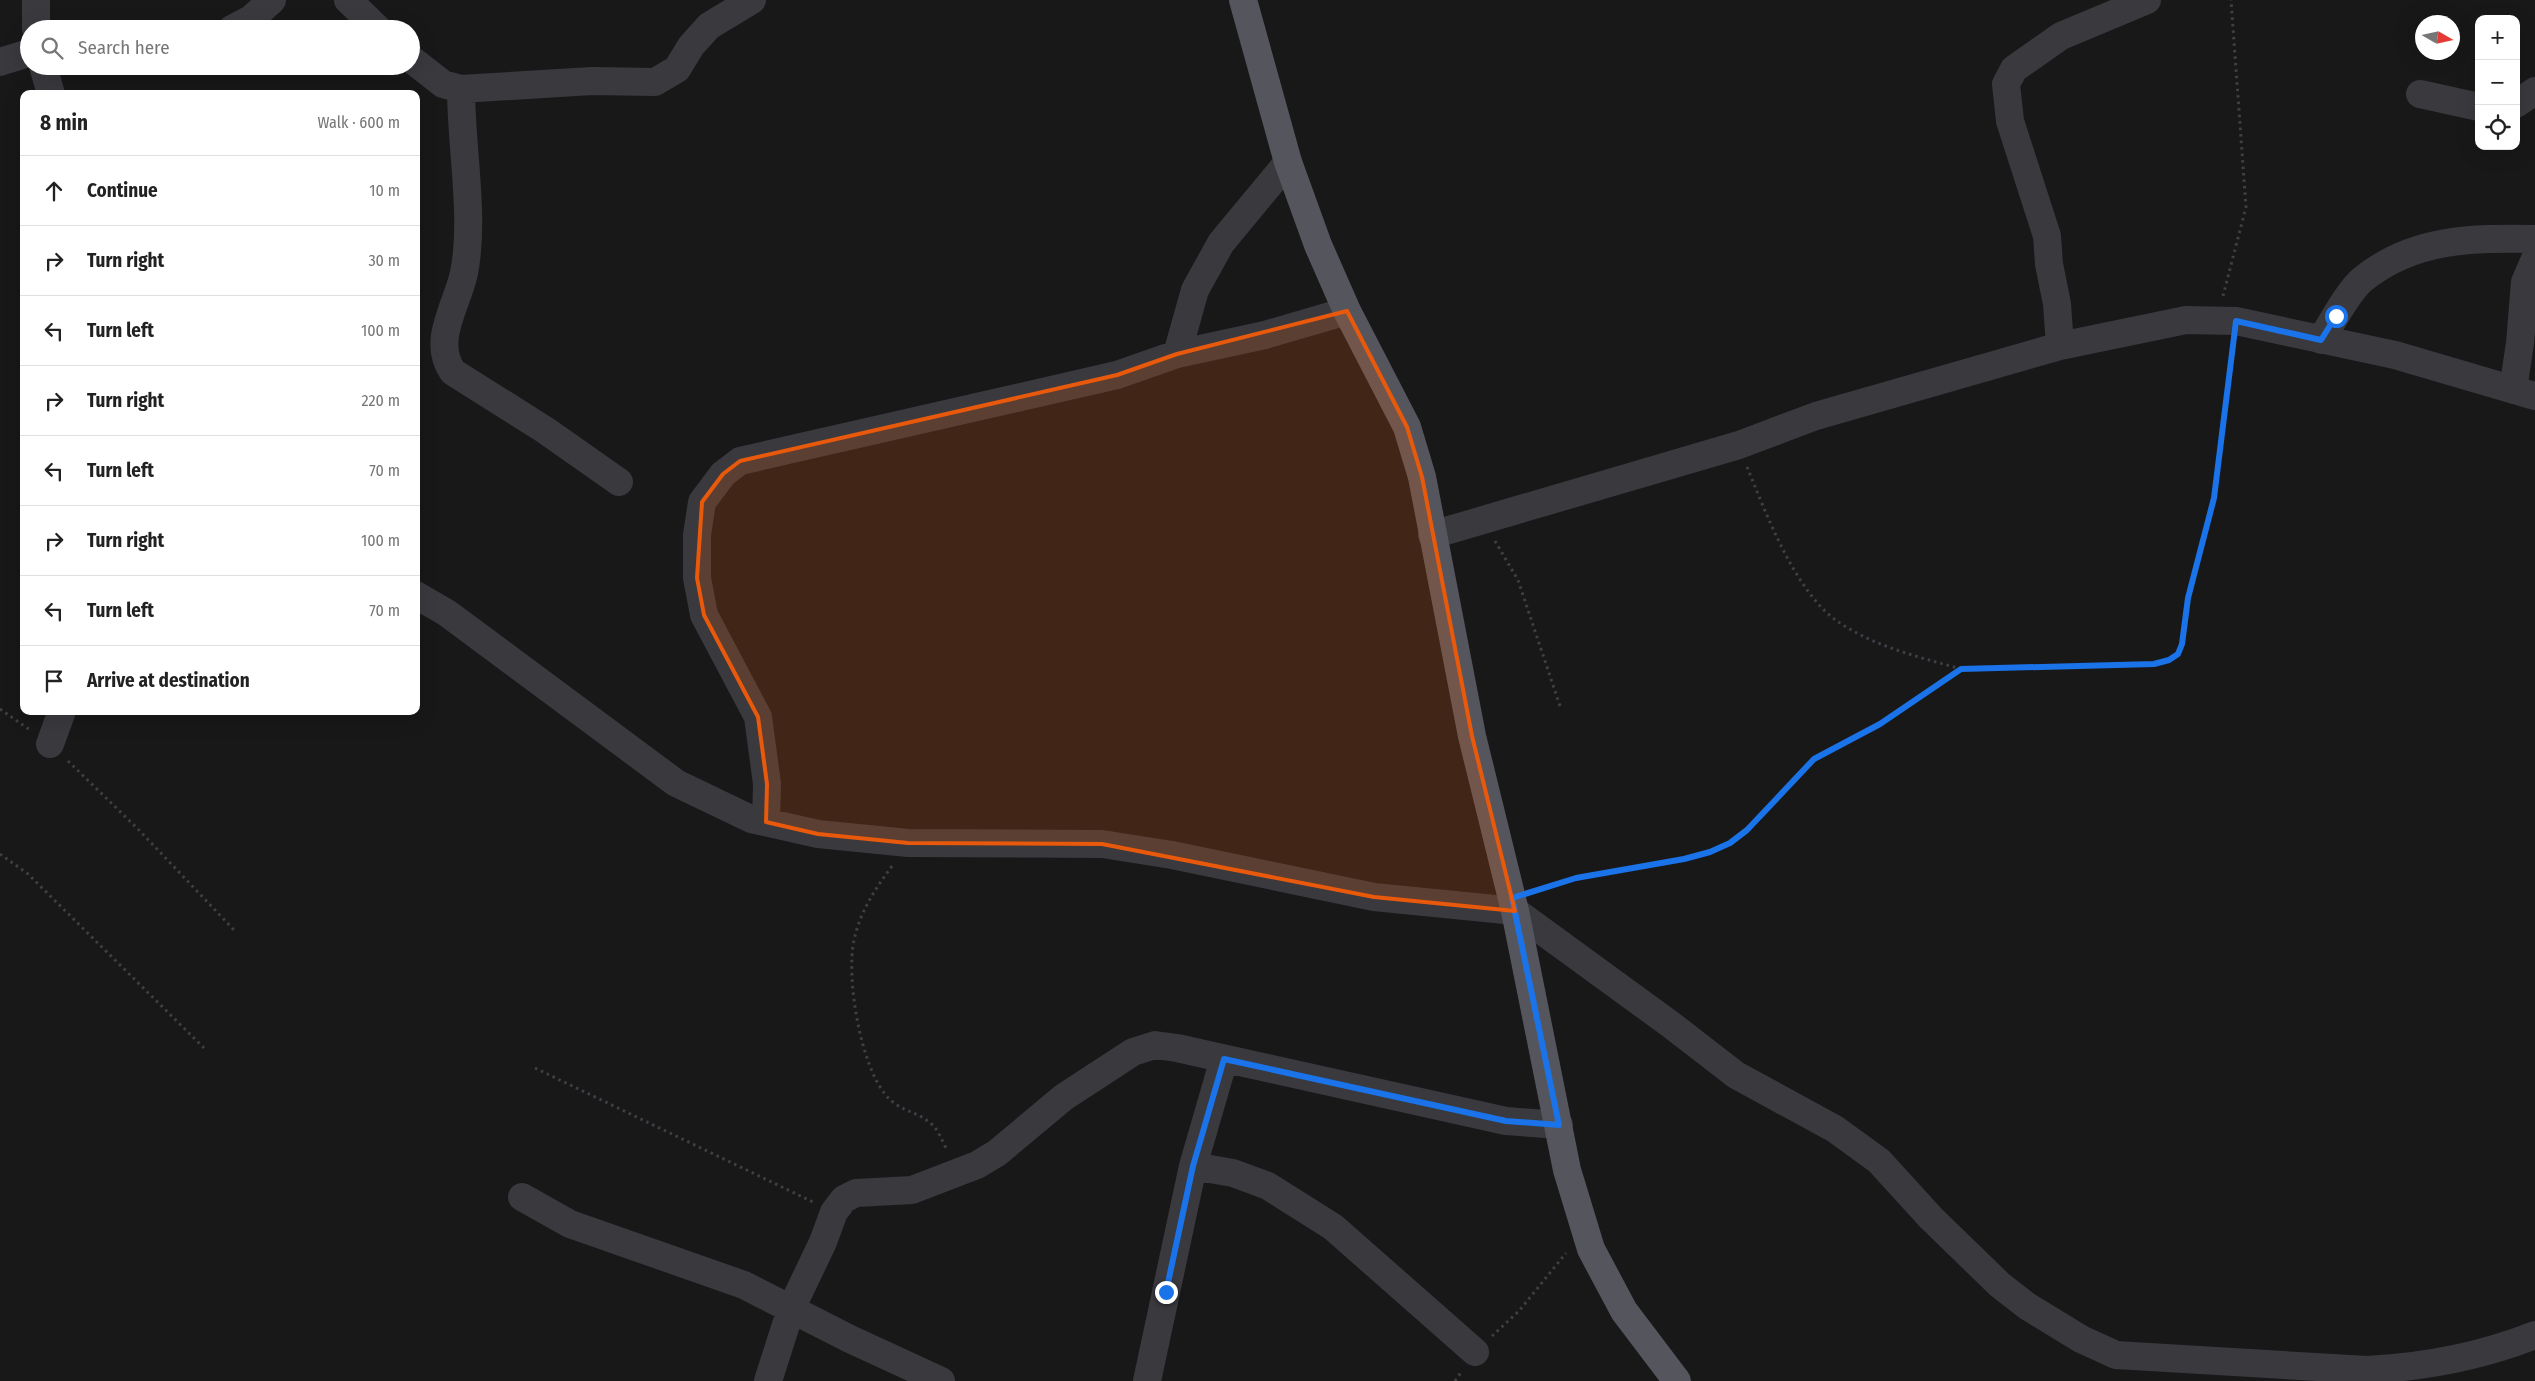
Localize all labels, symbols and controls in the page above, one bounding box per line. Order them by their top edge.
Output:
north arrow [2415,15,2460,60]
map controls [2475,15,2520,150]
button: + [2475,15,2520,60]
search box [20,20,420,75]
icon: search [38,34,66,62]
text: Search here [78,36,170,59]
button: − [2475,60,2520,105]
button: locate [2475,105,2520,150]
text: 8 min [40,110,88,136]
text: Walk · 600 m [318,113,400,132]
icon: ahead [40,177,68,205]
text: Continue [87,179,158,202]
text: 10 m [369,181,400,200]
icon: right [40,247,68,275]
text: Turn right [87,249,164,272]
text: 30 m [368,251,400,270]
route start [2325,305,2348,328]
icon: left [40,317,68,345]
text: Turn left [87,319,154,342]
text: 100 m [361,321,400,340]
icon: right [40,387,68,415]
text: Turn right [87,389,164,412]
text: 220 m [361,391,400,410]
icon: left [40,457,68,485]
text: Turn left [87,459,154,482]
text: 70 m [369,461,400,480]
icon: right [40,527,68,555]
text: Turn right [87,529,164,552]
text: 100 m [361,531,400,550]
icon: left [40,597,68,625]
text: Turn left [87,599,154,622]
text: 70 m [369,601,400,620]
icon: arrive [40,667,68,695]
text: Arrive at destination [87,669,250,692]
route end [1155,1281,1178,1304]

